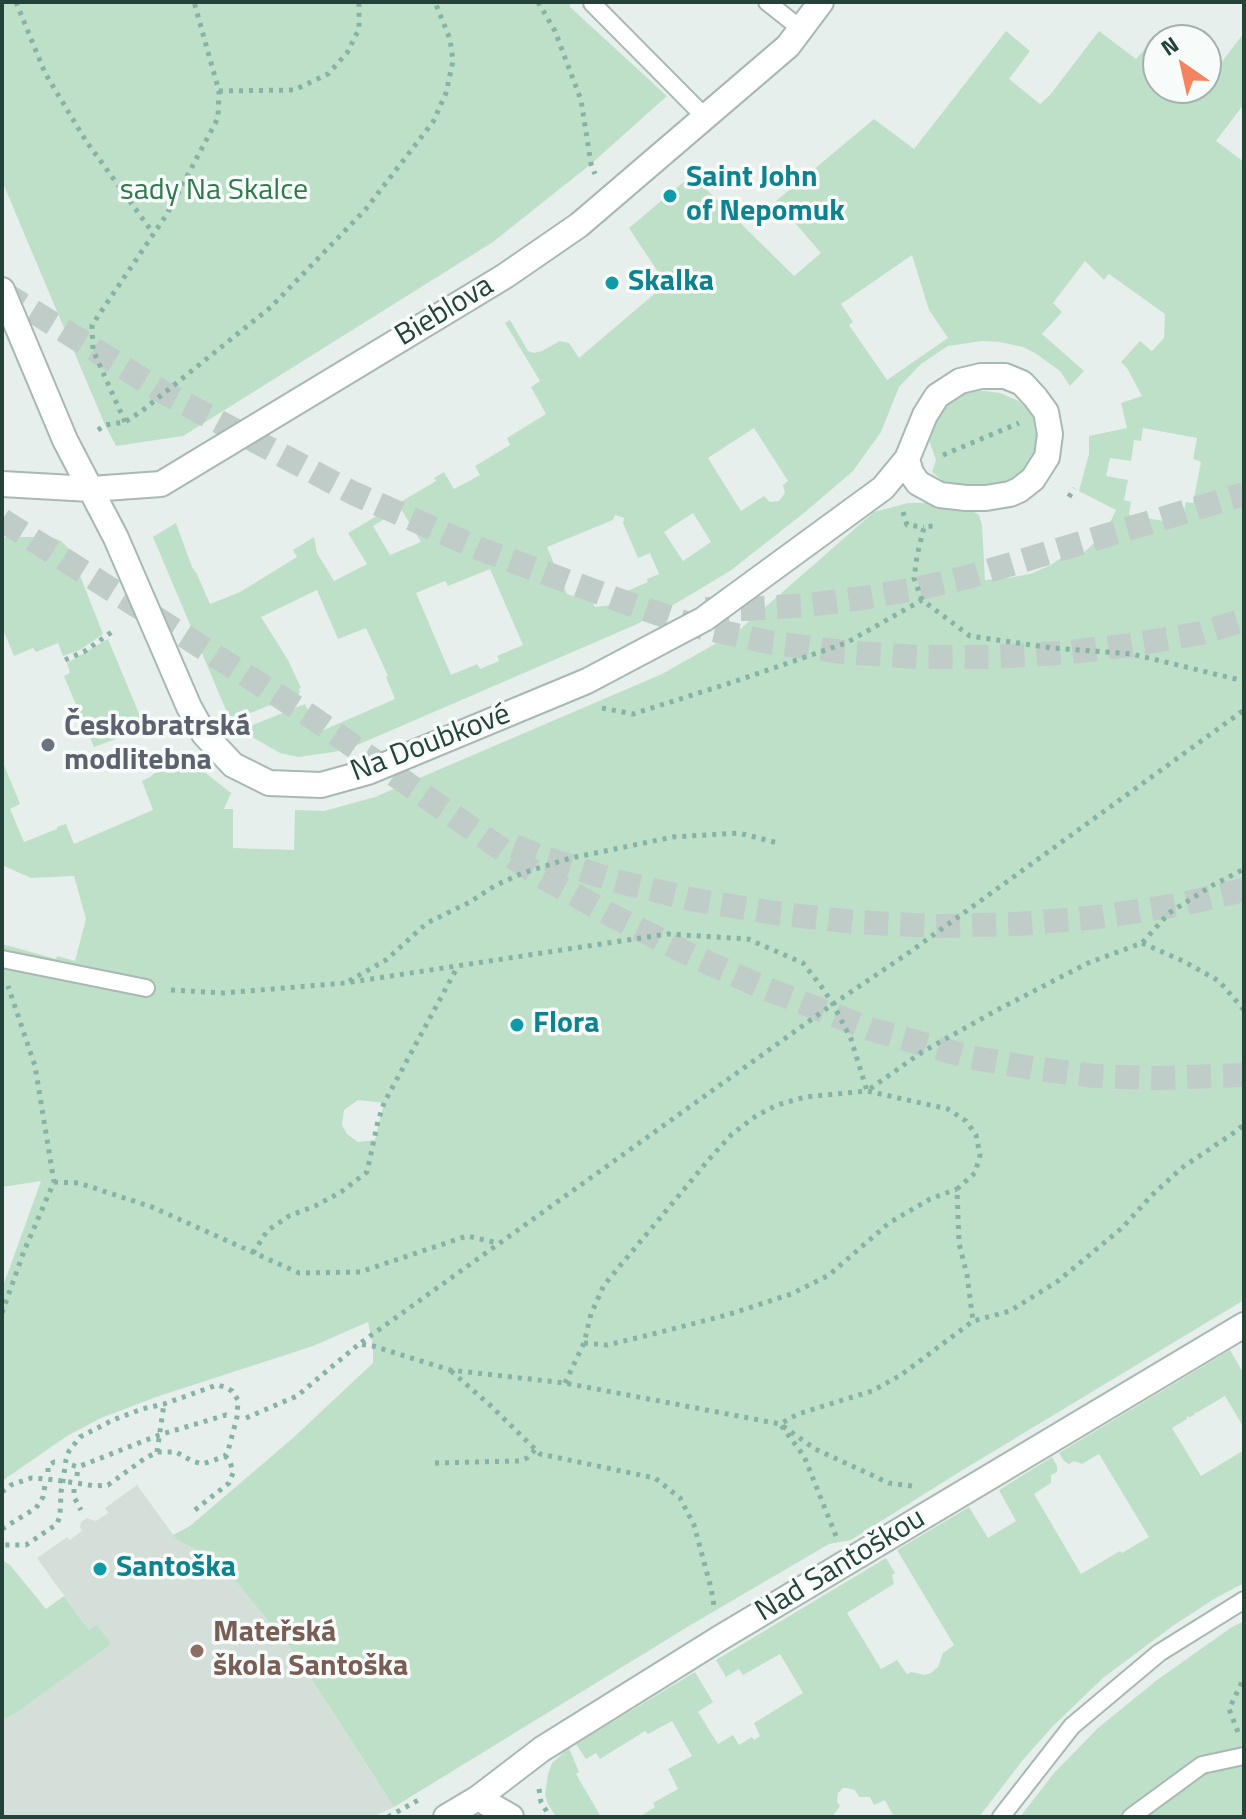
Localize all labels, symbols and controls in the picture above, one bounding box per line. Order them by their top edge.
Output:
north arrow [1142,24,1222,104]
text: N [1154,27,1186,64]
place label: Saint John of Nepomuk [686,161,845,232]
park label: sady Na Skalce [120,174,308,210]
marker: Saint John of Nepomuk [661,187,679,205]
place label: Skalka [628,265,714,301]
street label: Bieblova [390,269,500,355]
marker: Skalka [603,274,621,292]
street label: Na Doubkové [346,697,516,791]
place label: Českobratrská modlitebna [64,710,250,780]
marker: Českobratrská modlitebna [39,736,57,754]
place label: Flora [533,1007,599,1043]
marker: Flora [508,1016,526,1034]
street label: Nad Santoškou [750,1501,932,1631]
place label: Santoška [116,1551,236,1587]
marker: Santoška [91,1560,109,1578]
place label: Mateřská škola Santoška [213,1616,408,1686]
marker: Mateřská škola Santoška [188,1642,206,1660]

